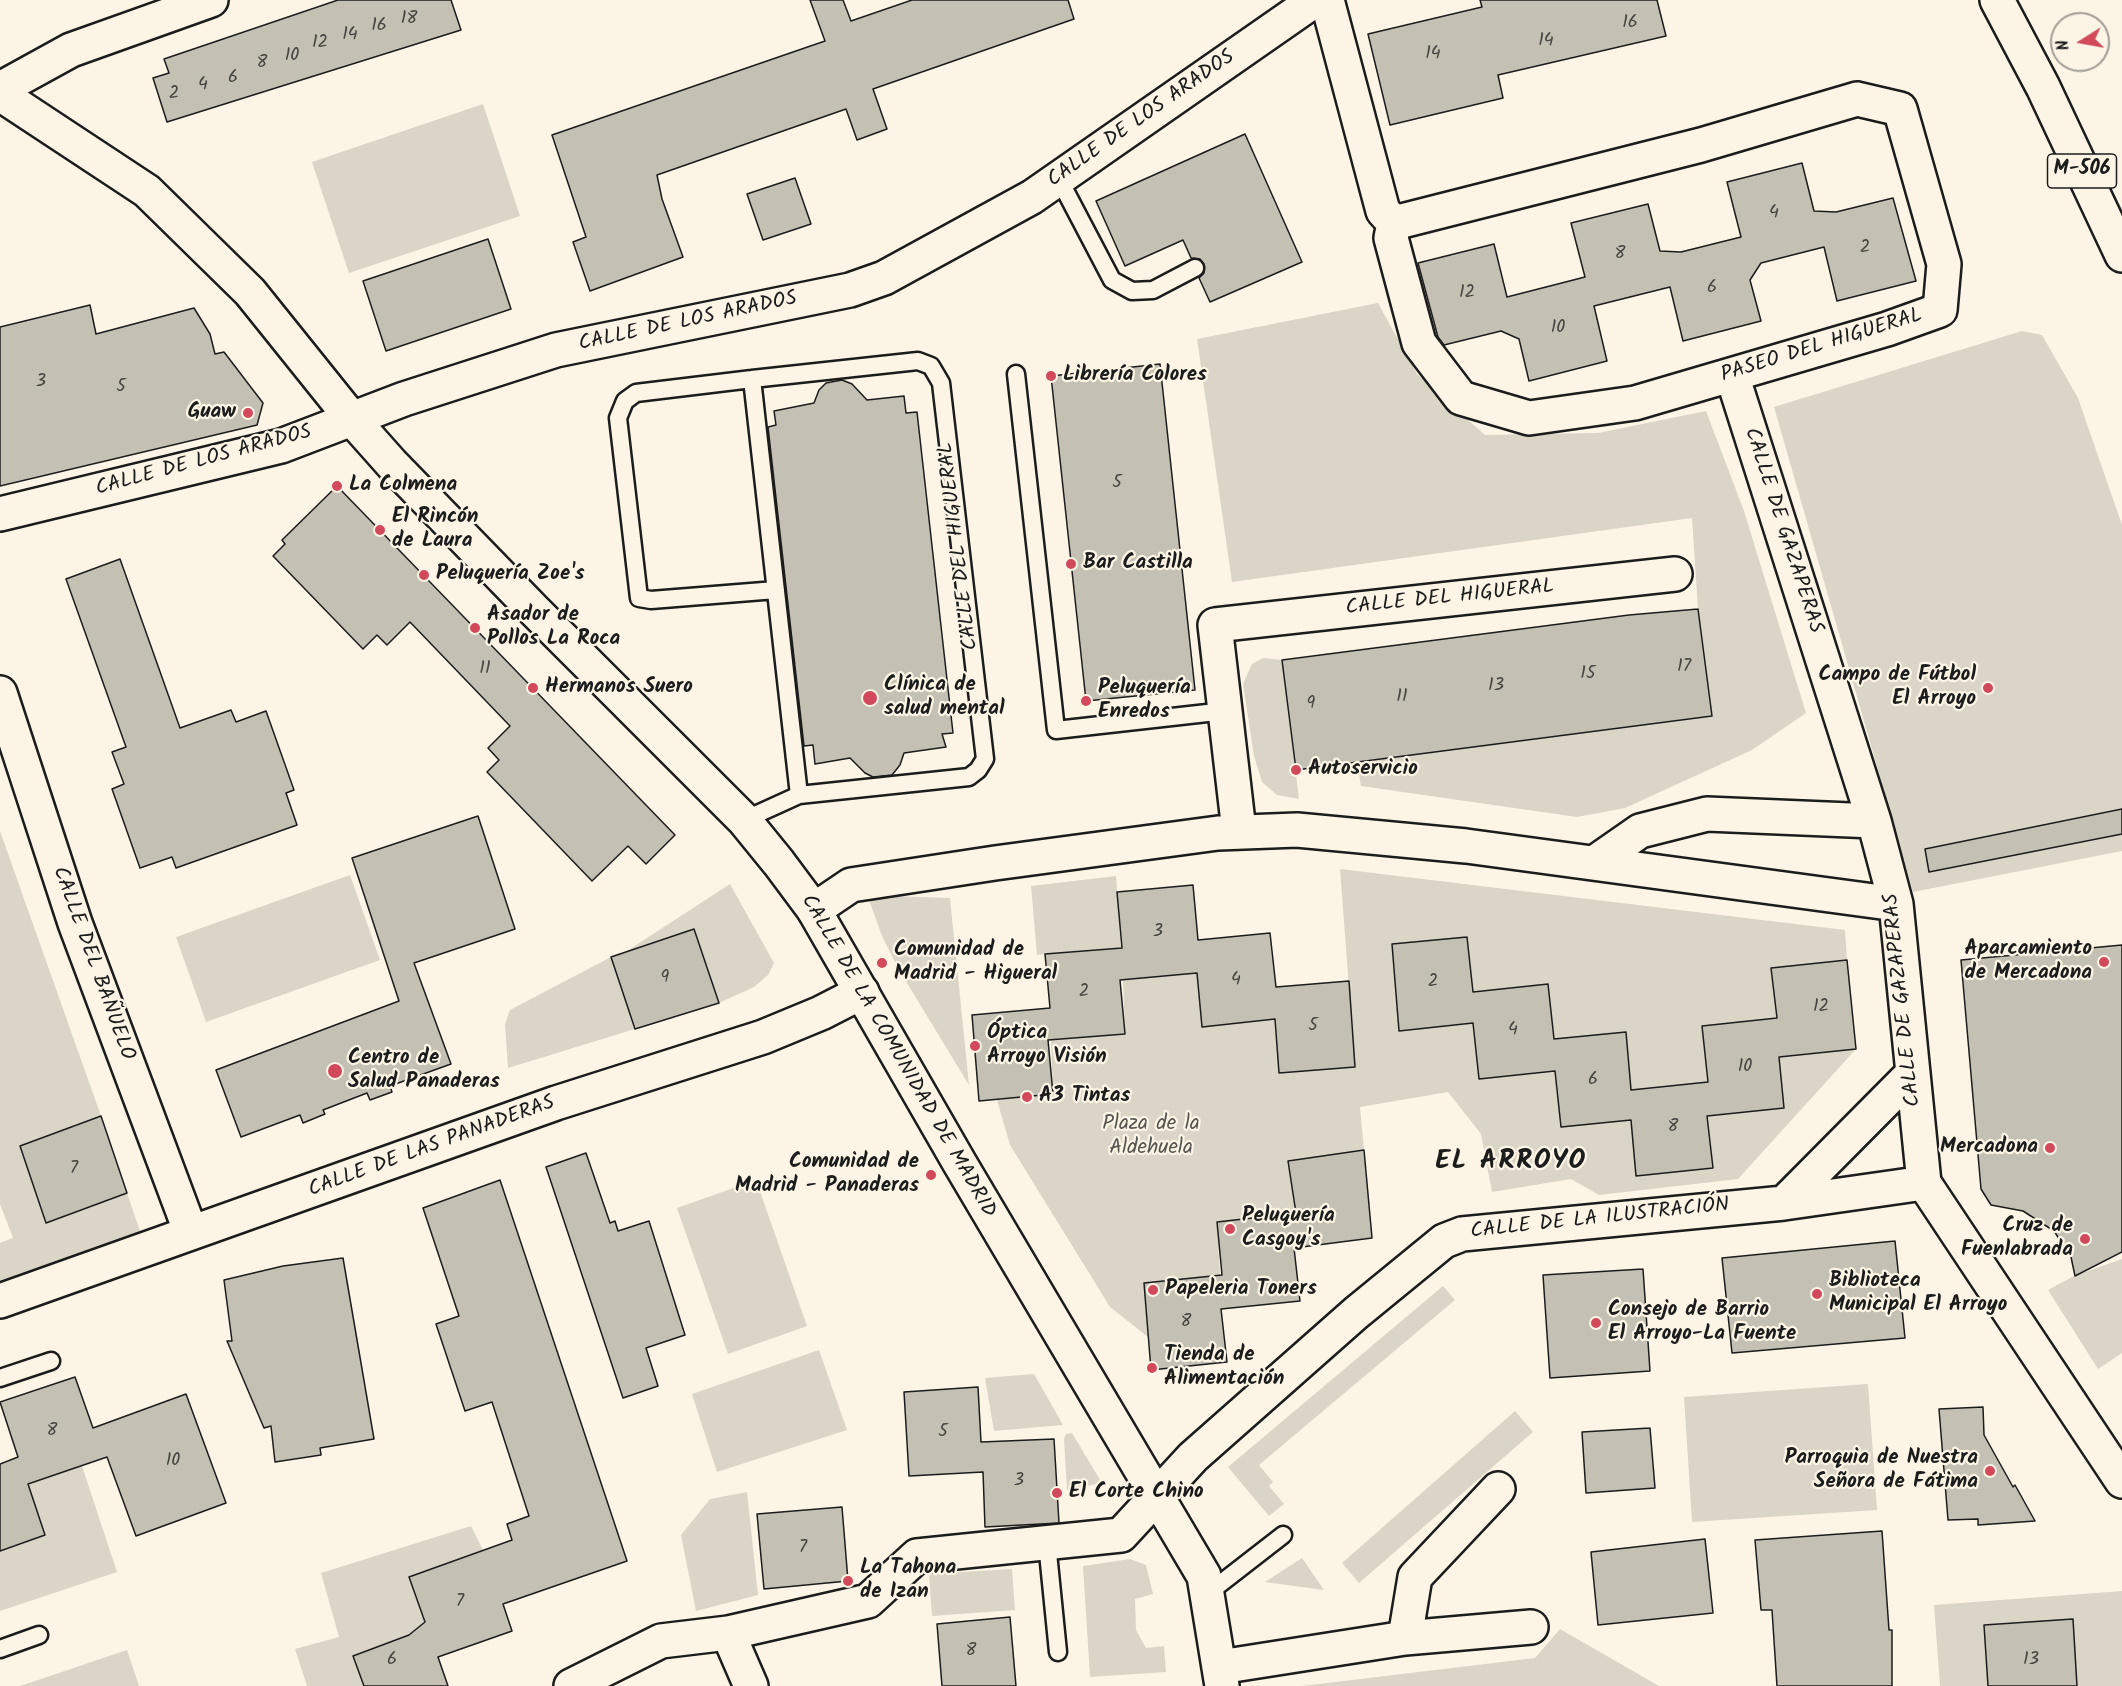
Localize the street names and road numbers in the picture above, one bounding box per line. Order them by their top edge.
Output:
street label: CALLE DE LOS ARADOS [1044,46,1240,194]
road number: M-506 [2048,154,2116,188]
street label: CALLE DE LOS ARADOS [577,288,799,358]
street label: PASEO DEL HIGUERAL [1718,304,1926,390]
street label: CALLE DE LOS ARADOS [93,421,315,503]
street label: CALLE DE GAZAPERAS [1737,425,1827,637]
street label: CALLE DEL HIGUERAL [935,441,985,651]
street label: CALLE DEL HIGUERAL [1345,576,1555,622]
street label: CALLE DEL BAÑUELO [45,864,139,1064]
street label: CALLE DE LA COMUNIDAD DE MADRID [794,891,1000,1223]
street label: CALLE DE GAZAPERAS [1880,892,1928,1108]
street label: CALLE DE LAS PANADERAS [305,1092,559,1204]
street label: CALLE DE LA ILUSTRACIÓN [1469,1194,1731,1246]

